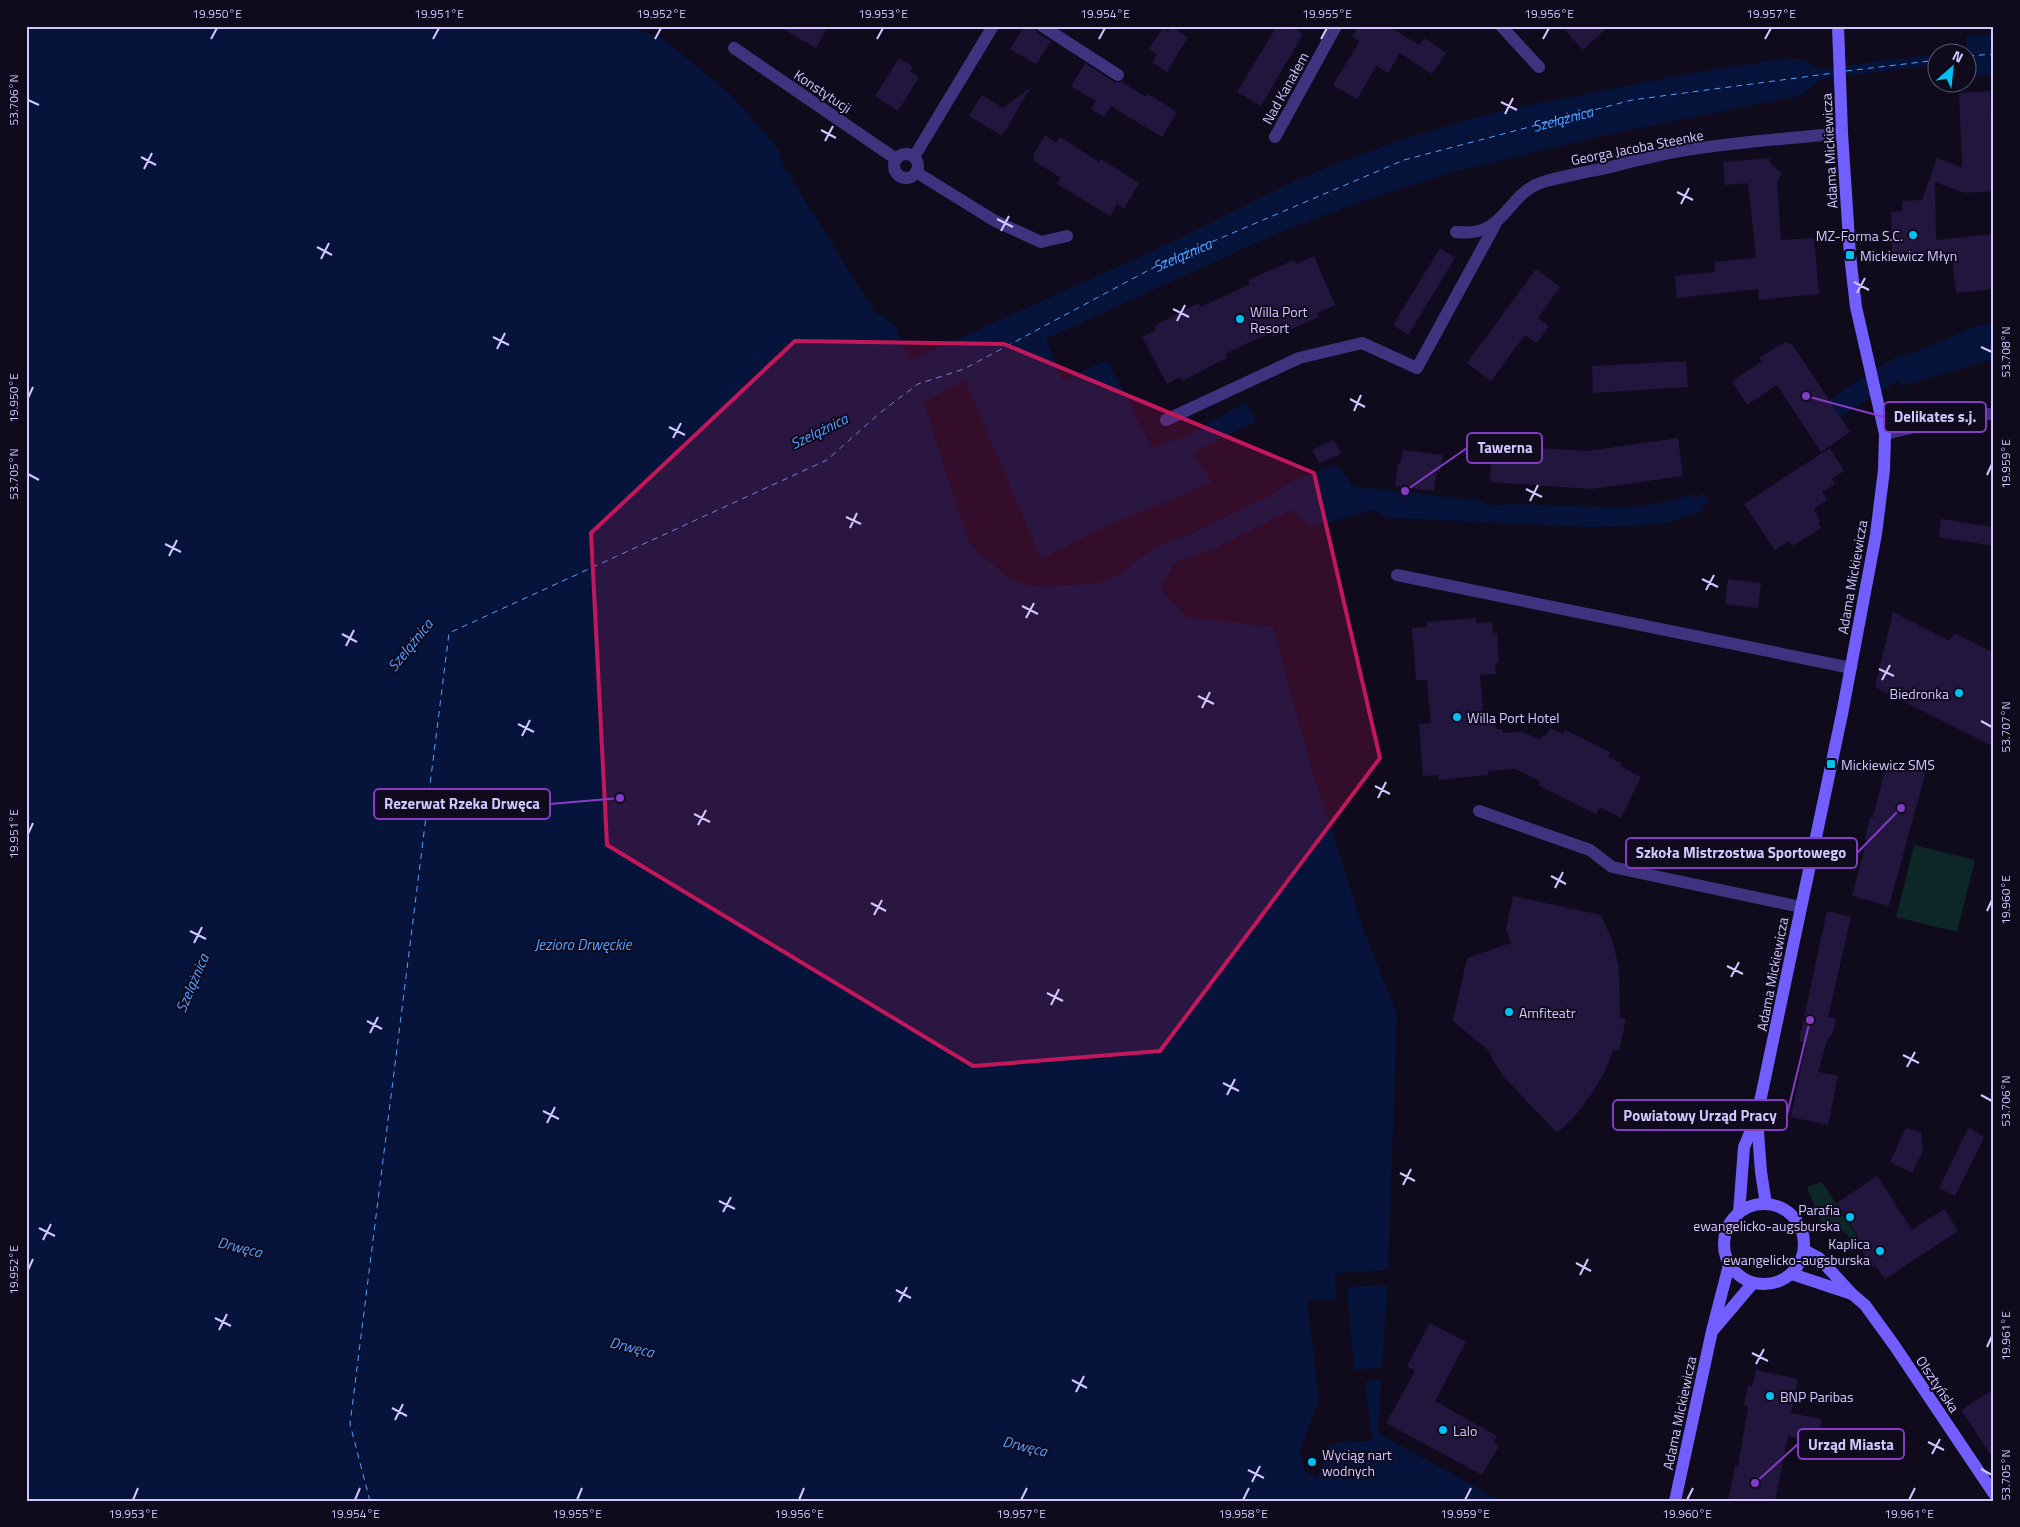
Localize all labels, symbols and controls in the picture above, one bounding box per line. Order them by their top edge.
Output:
text: 19.950°E [192,4,242,23]
text: 19.951°E [414,4,464,23]
text: 19.952°E [636,4,686,23]
text: 19.953°E [858,4,908,23]
text: 19.954°E [1080,4,1130,23]
text: 19.955°E [1302,4,1352,23]
text: 19.956°E [1524,4,1574,23]
text: 19.957°E [1746,4,1796,23]
north arrow [1928,42,1978,92]
text: N [1949,44,1967,68]
street label: Nad Kanałem [1257,48,1313,128]
street label: Konstytucji [790,64,856,118]
text: 53.706°N [4,74,23,126]
street label: Adama Mickiewicza [1815,93,1843,209]
water label: Szelążnica [1530,99,1597,137]
street label: Georga Jacoba Steenke [1569,124,1705,170]
place label: MZ-Forma S.C. [1816,225,1903,246]
marker: MZ-Forma S.C. [1907,229,1919,241]
water label: Szelążnica [1149,231,1216,277]
place label: Mickiewicz Młyn [1860,245,1957,266]
marker: Mickiewicz Młyn [1844,249,1856,261]
place label: Willa Port Resort [1250,301,1308,338]
marker: Willa Port Resort [1234,313,1246,325]
text: 53.708°N [1996,326,2015,378]
text: 19.950°E [4,373,23,423]
callout: Delikates s.j. [1884,402,1986,432]
text: Delikates s.j. [1894,405,1976,428]
water label: Szelążnica [786,406,853,455]
callout: Tawerna [1467,433,1542,463]
text: Tawerna [1477,436,1533,459]
text: 19.959°E [1996,439,2015,489]
text: 53.705°N [4,448,23,500]
street label: Adama Mickiewicza [1832,518,1872,636]
water label: Szelążnica [382,613,439,676]
place label: Biedronka [1890,683,1949,704]
marker: Biedronka [1953,687,1965,699]
text: 53.707°N [1996,701,2015,753]
place label: Willa Port Hotel [1467,707,1559,728]
marker: Willa Port Hotel [1451,711,1463,723]
place label: Mickiewicz SMS [1841,754,1935,775]
marker: Mickiewicz SMS [1825,758,1837,770]
callout: Rezerwat Rzeka Drwęca [374,789,550,819]
text: Rezerwat Rzeka Drwęca [384,792,540,815]
text: 19.951°E [4,809,23,859]
callout: Szkoła Mistrzostwa Sportowego [1626,838,1857,868]
text: Szkoła Mistrzostwa Sportowego [1636,841,1846,864]
text: 19.960°E [1996,875,2015,925]
street label: Adama Mickiewicza [1751,915,1793,1033]
water label: Jezioro Drwęckie [534,933,633,956]
water label: Szelążnica [169,949,215,1016]
place label: Amfiteatr [1519,1002,1576,1023]
marker: Amfiteatr [1503,1006,1515,1018]
text: 53.706°N [1996,1075,2015,1127]
callout: Powiatowy Urząd Pracy [1613,1100,1787,1130]
text: Powiatowy Urząd Pracy [1623,1104,1777,1127]
place label: Parafia ewangelicko-augsburska [1693,1199,1840,1236]
marker: Parafia ewangelicko-augsburska [1844,1211,1856,1223]
water label: Drwęca [215,1230,266,1264]
place label: Kaplica ewangelicko-augsburska [1723,1233,1870,1270]
text: 19.952°E [4,1245,23,1295]
marker: Kaplica ewangelicko-augsburska [1874,1245,1886,1257]
text: 19.961°E [1996,1311,2015,1361]
water label: Drwęca [607,1330,658,1364]
street label: Olsztyńska [1911,1351,1965,1417]
street label: Adama Mickiewicza [1657,1354,1701,1472]
place label: BNP Paribas [1780,1386,1854,1407]
marker: BNP Paribas [1764,1390,1776,1402]
place label: Lalo [1453,1420,1477,1441]
marker: Lalo [1437,1424,1449,1436]
water label: Drwęca [1000,1429,1051,1463]
callout: Urząd Miasta [1798,1429,1904,1459]
text: Urząd Miasta [1808,1433,1894,1456]
place label: Wyciąg nart wodnych [1322,1444,1392,1481]
text: 53.705°N [1996,1449,2015,1501]
marker: Wyciąg nart wodnych [1306,1456,1318,1468]
text: 19.953°E [108,1504,158,1523]
text: 19.954°E [330,1504,380,1523]
text: 19.955°E [552,1504,602,1523]
text: 19.956°E [774,1504,824,1523]
text: 19.957°E [996,1504,1046,1523]
text: 19.958°E [1218,1504,1268,1523]
text: 19.959°E [1440,1504,1490,1523]
text: 19.960°E [1662,1504,1712,1523]
text: 19.961°E [1884,1504,1934,1523]

